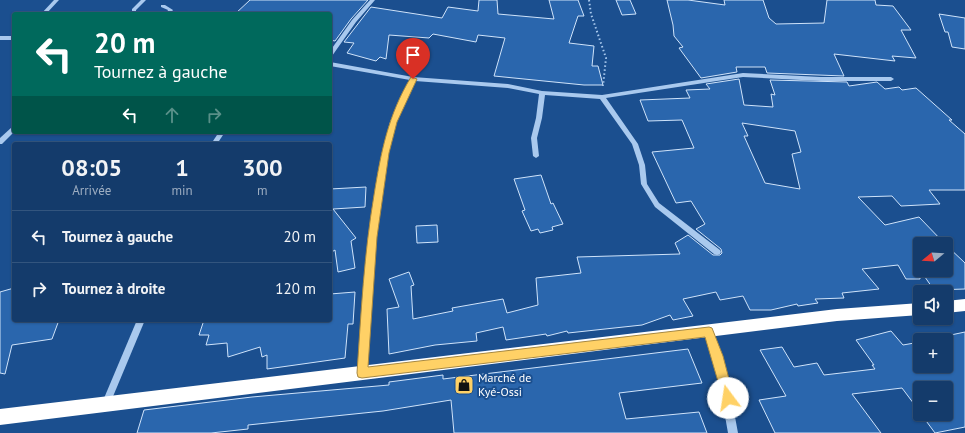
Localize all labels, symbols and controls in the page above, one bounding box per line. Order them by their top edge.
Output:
text: 20 m [94,24,155,61]
icon: left [28,28,80,80]
pin [396,38,430,79]
icon: arrive [402,44,424,66]
text: Tournez à gauche [94,60,227,83]
icon: left [119,104,141,126]
icon: ahead [161,104,183,126]
icon: right [203,104,225,126]
text: 08:05 [61,152,122,183]
text: 1 [175,152,189,183]
text: 300 [242,152,283,183]
text: Arrivée [72,182,111,199]
text: min [171,182,193,199]
text: m [257,182,268,199]
icon: left [28,226,50,248]
text: Tournez à gauche [62,227,173,246]
text: 20 m [283,227,316,246]
north arrow [913,237,953,277]
map controls [913,237,953,421]
icon: right [28,278,50,300]
text: Tournez à droite [62,279,165,298]
text: 120 m [275,279,316,298]
button: sound [913,285,953,325]
button: + [913,333,953,373]
place label: Marché de Kyé-Ossi [478,370,531,399]
shop icon: Marché de Kyé-Ossi [453,374,475,396]
position arrow [707,377,749,419]
button: − [913,381,953,421]

